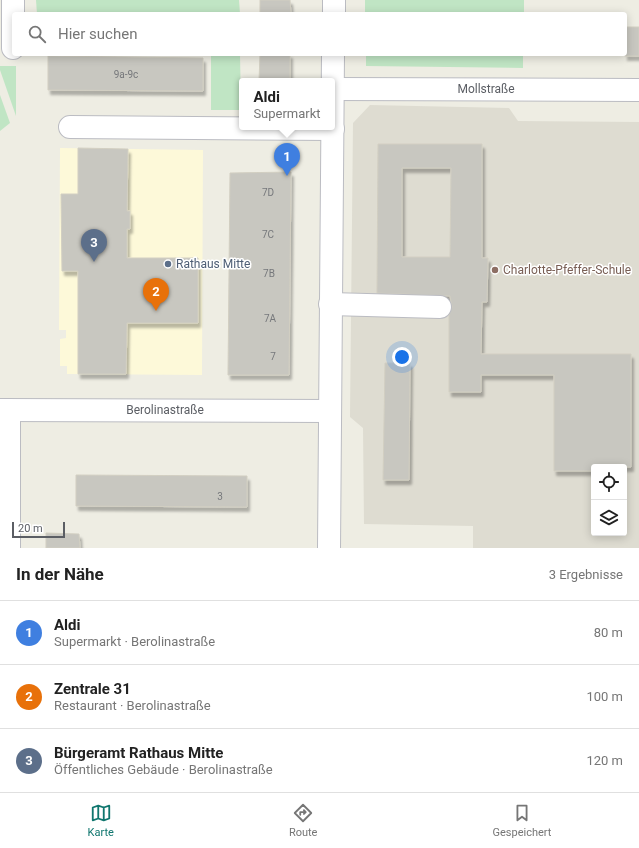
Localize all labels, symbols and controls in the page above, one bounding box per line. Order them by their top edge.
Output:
search box [12,12,627,56]
icon: search [26,23,48,45]
text: Hier suchen [58,25,137,43]
house number: 9a-9c [114,69,138,80]
popup [239,78,335,130]
street label: Mollstraße [457,82,515,96]
text: Aldi [253,88,280,106]
text: Supermarkt [253,106,321,121]
pin: 1 [274,143,300,176]
house number: 7D [262,187,274,198]
pin: 3 [81,229,107,262]
house number: 7C [262,229,275,240]
place label: Rathaus Mitte [176,257,250,271]
marker: Rathaus Mitte [163,259,173,269]
place label: Charlotte-Pfeffer-Schule [503,263,631,277]
marker: Charlotte-Pfeffer-Schule [490,265,500,275]
house number: 7B [263,268,275,279]
pin: 2 [143,278,169,311]
house number: 7A [264,313,277,324]
your location [392,347,412,367]
house number: 7 [270,351,276,362]
street label: Berolinastraße [126,403,204,417]
map controls [591,464,627,536]
button: locate [591,464,627,500]
house number: 3 [217,491,223,502]
button: layers [591,500,627,536]
scale bar [12,520,65,539]
text: 20 m [18,522,43,535]
text: In der Nähe [16,564,104,584]
text: 3 Ergebnisse [549,567,623,582]
text: Aldi [54,616,80,634]
text: 1 [25,625,33,640]
text: 80 m [594,625,623,640]
text: Supermarkt · Berolinastraße [54,634,215,649]
text: Zentrale 31 [54,680,131,698]
text: 2 [25,689,33,704]
text: 100 m [586,689,623,704]
text: Restaurant · Berolinastraße [54,698,211,713]
text: Bürgeramt Rathaus Mitte [54,744,223,762]
text: 3 [25,753,33,768]
text: 120 m [586,753,623,768]
text: Öffentliches Gebäude · Berolinastraße [54,762,273,777]
tab: Karte [88,802,114,839]
tab: Route [289,802,317,839]
tab: Gespeichert [493,802,551,839]

